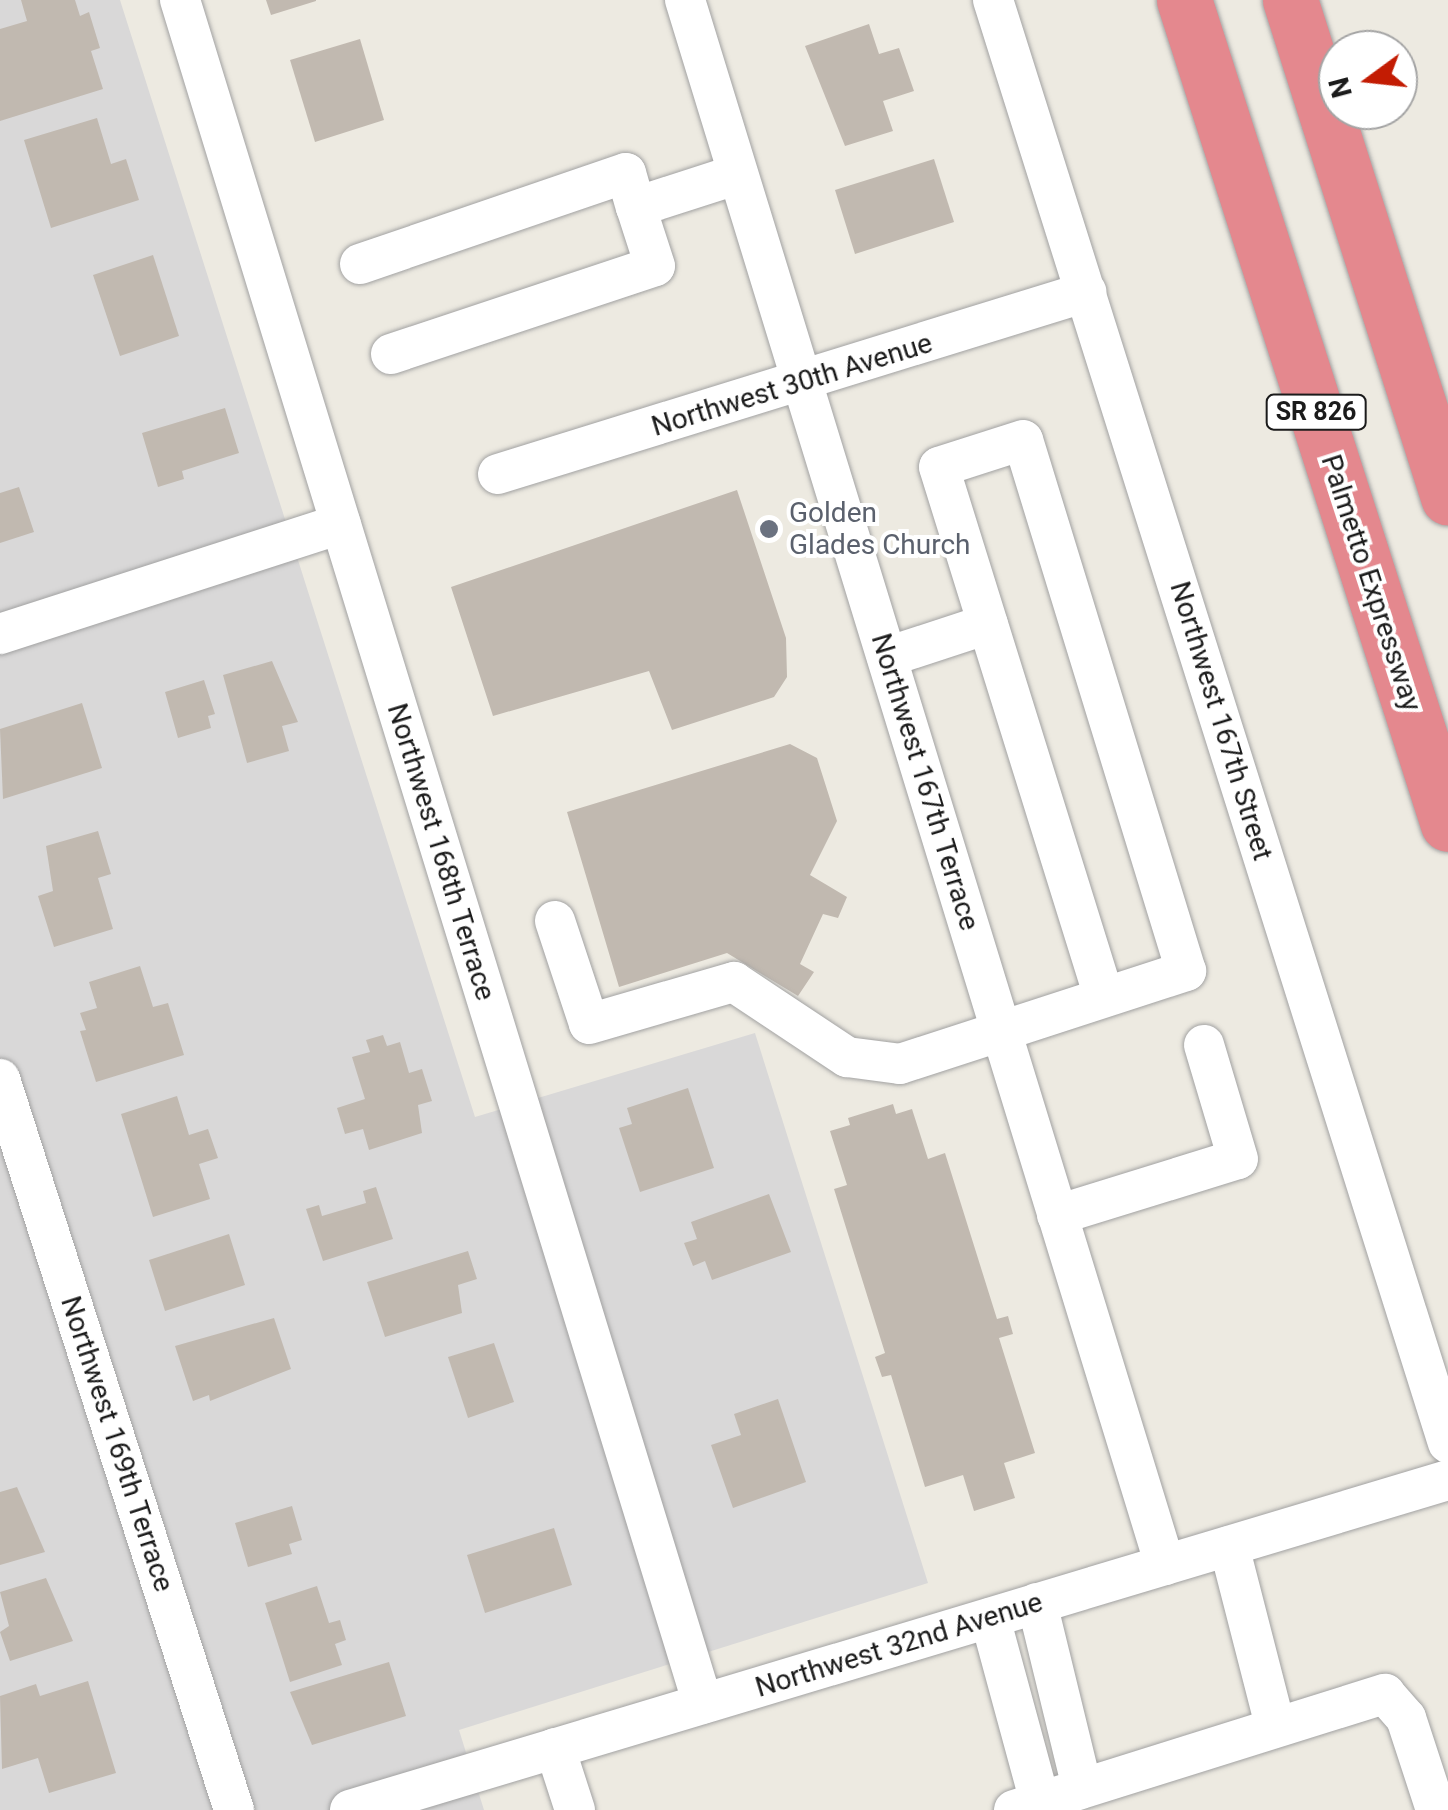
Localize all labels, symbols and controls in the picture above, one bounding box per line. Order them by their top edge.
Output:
north arrow [1318,30,1418,130]
text: N [1322,74,1359,101]
street label: Northwest 30th Avenue [648,326,936,444]
road number: SR 826 [1264,392,1368,432]
street label: Palmetto Expressway [1314,450,1428,716]
place label: Golden Glades Church [789,496,971,562]
marker: Golden Glades Church [758,518,780,540]
street label: Northwest 167th Street [1163,578,1279,864]
street label: Northwest 167th Terrace [864,629,986,935]
street label: Northwest 168th Terrace [380,699,502,1005]
street label: Northwest 169th Terrace [53,1292,181,1596]
street label: Northwest 32nd Avenue [751,1585,1047,1705]

